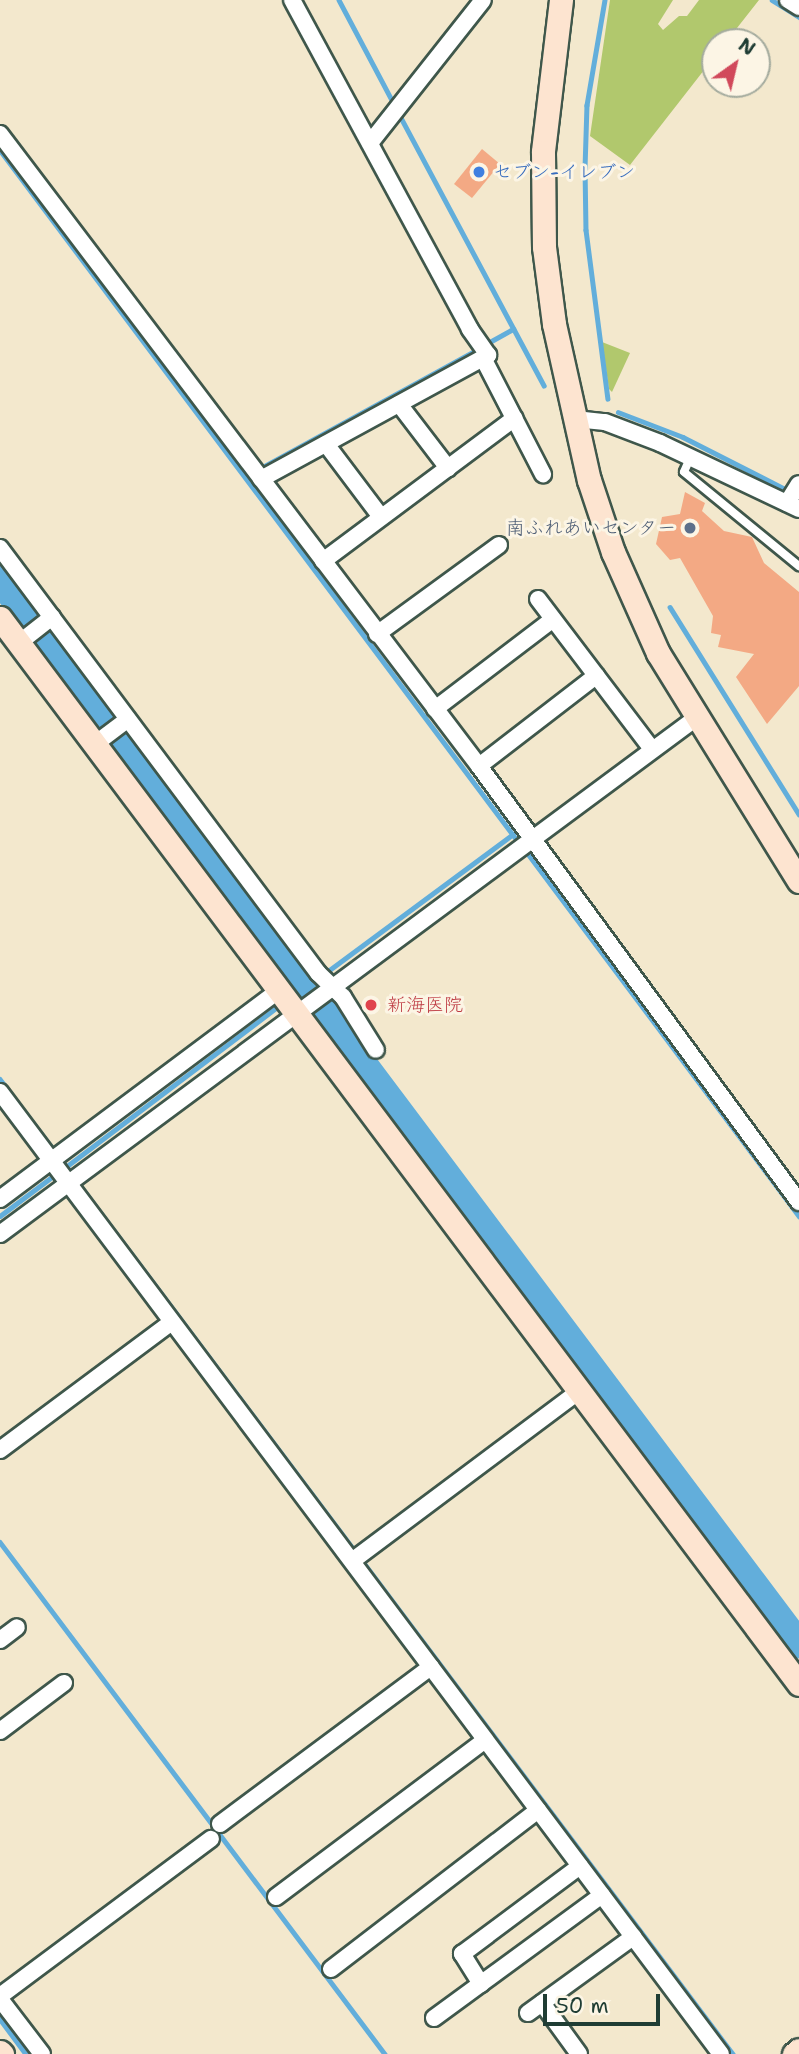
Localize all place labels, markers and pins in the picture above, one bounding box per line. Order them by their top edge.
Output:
place label: セブン-イレブン [493,161,635,183]
marker: セブン-イレブン [471,164,487,180]
place label: 南ふれあいセンター [505,517,676,539]
marker: 南ふれあいセンター [682,520,698,536]
place label: 新海医院 [387,994,463,1016]
marker: 新海医院 [361,995,381,1015]

